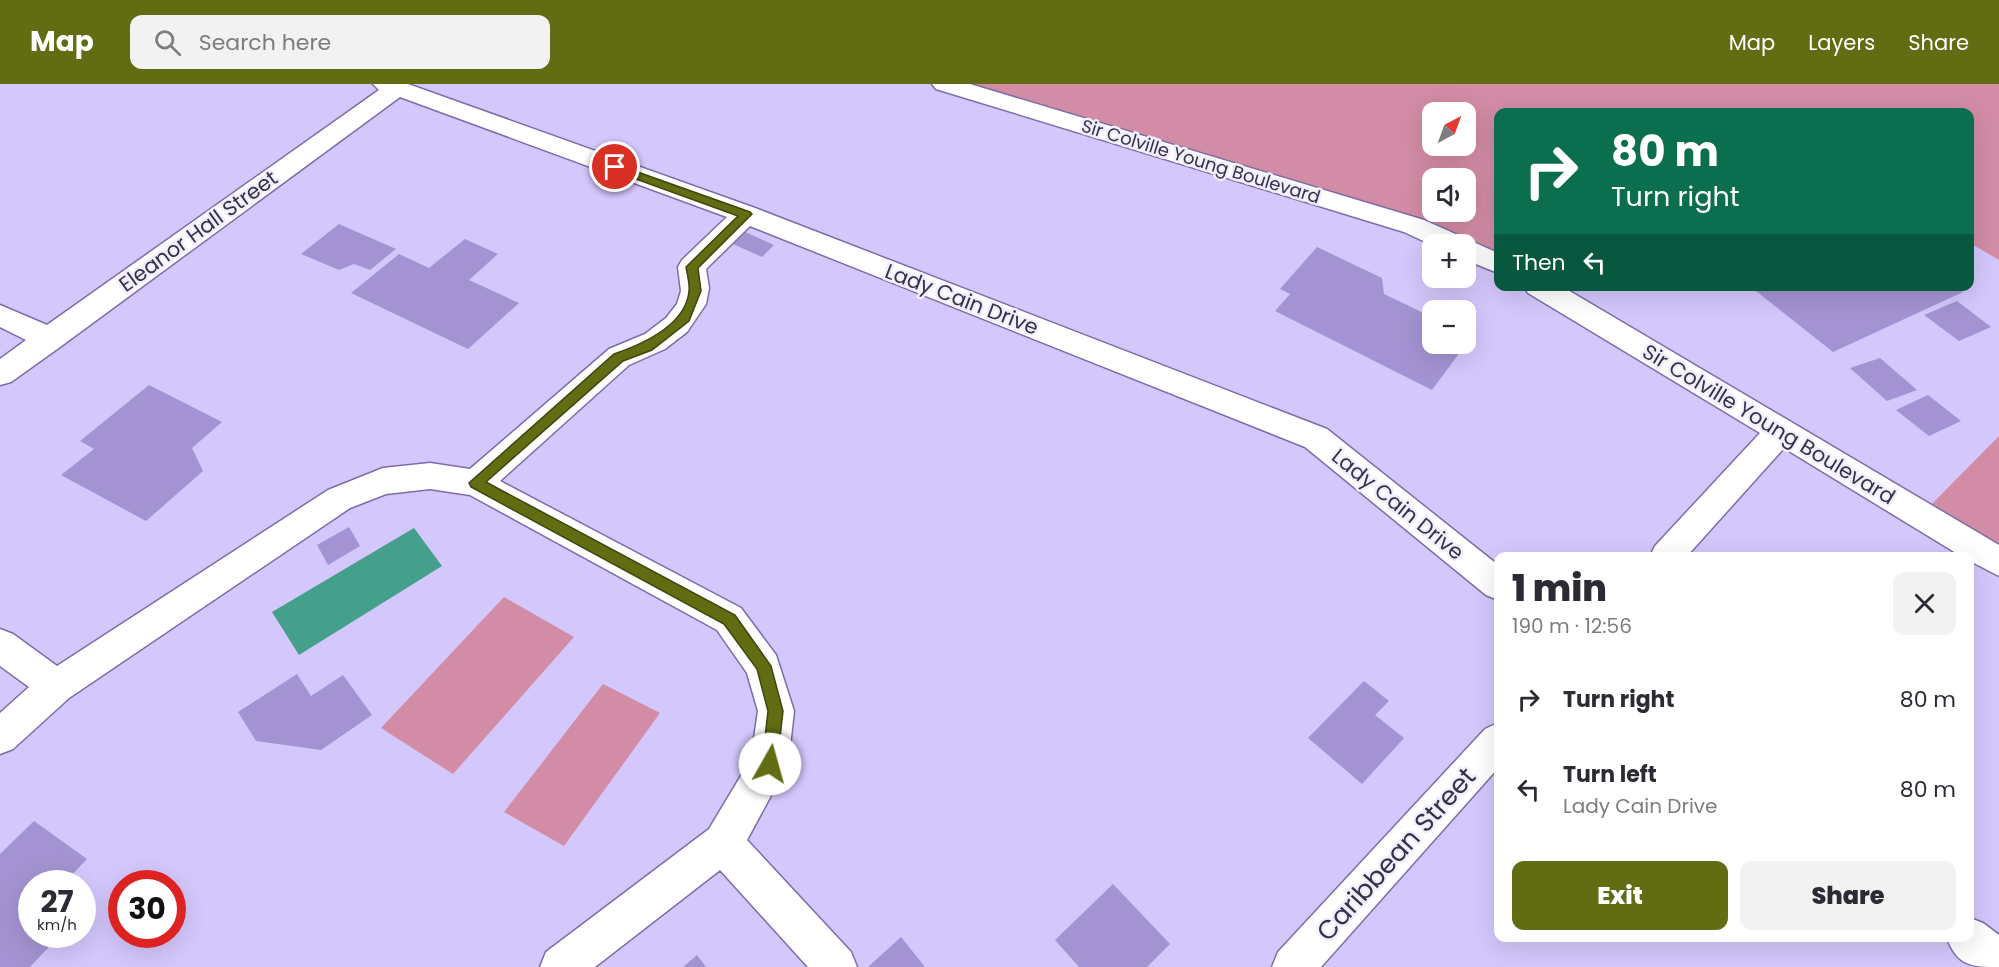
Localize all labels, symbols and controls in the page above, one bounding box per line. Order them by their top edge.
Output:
search box [130,15,550,69]
text: Map [30,22,94,61]
icon: search [151,26,184,59]
text: Search here [199,27,331,58]
text: Map [1729,28,1775,57]
text: Layers [1808,28,1875,57]
text: Share [1908,28,1969,57]
north arrow [1422,102,1476,156]
map controls [1422,102,1476,354]
street label: Sir Colville Young Boulevard [1078,113,1324,209]
text: 80 m [1611,122,1719,181]
icon: right [1512,132,1590,210]
pin [589,141,640,192]
icon: arrive [598,150,631,183]
street label: Eleanor Hall Street [113,164,283,298]
button: sound [1422,168,1476,222]
text: Turn right [1611,178,1740,215]
button: + [1422,234,1476,288]
icon: left [1578,246,1611,279]
text: Then [1512,247,1566,278]
street label: Lady Cain Drive [881,256,1043,342]
button: − [1422,300,1476,354]
street label: Sir Colville Young Boulevard [1637,337,1901,511]
street label: Lady Cain Drive [1326,442,1470,566]
text: 1 min [1512,563,1607,614]
button: close [1893,572,1956,635]
text: 190 m · 12:56 [1512,612,1632,640]
icon: right [1512,683,1545,716]
text: Turn right [1563,684,1674,715]
text: 80 m [1900,684,1956,715]
position arrow [738,732,802,796]
street label: Caribbean Street [1308,759,1484,949]
text: Turn left [1563,759,1657,790]
icon: left [1512,773,1545,806]
text: 80 m [1900,774,1956,805]
text: Lady Cain Drive [1563,792,1717,820]
button: Exit [1512,861,1728,930]
button: Share [1740,861,1956,930]
speed limit sign: 30 [108,870,186,948]
text: 27 [40,880,74,923]
text: km/h [37,914,77,935]

